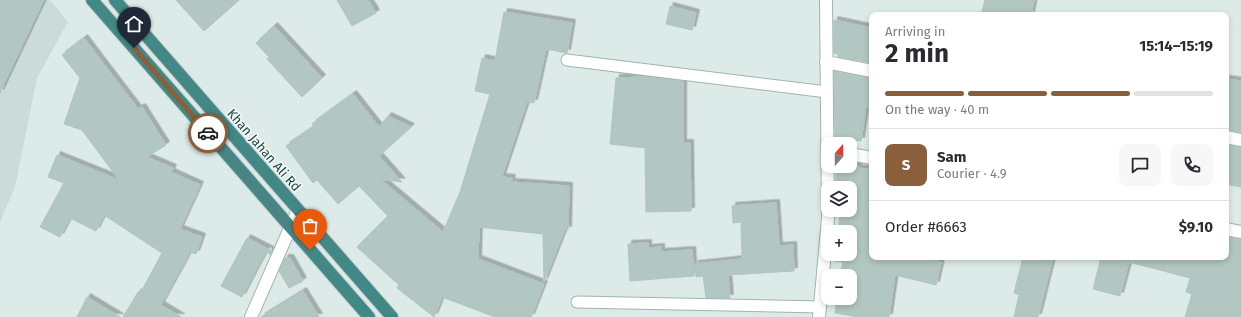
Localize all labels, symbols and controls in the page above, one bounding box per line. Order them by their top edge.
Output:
pin [117,7.0,151,48]
icon: home [123,13,145,35]
text: Arriving in [885,24,945,39]
text: 15:14–15:19 [1139,37,1213,55]
text: 2 min [885,38,949,69]
text: On the way · 40 m [885,102,989,117]
street label: Khan Jahan Ali Rd [224,106,304,194]
courier [188,113,228,153]
icon: car [197,122,219,144]
north arrow [821,137,857,173]
map controls [821,137,857,305]
button: chat [1119,144,1161,186]
button: phone [1171,144,1213,186]
text: Sam [937,148,966,166]
text: S [902,156,910,174]
text: Courier · 4.9 [937,166,1007,181]
button: layers [821,181,857,217]
pin [293,209,327,250]
icon: bag [299,215,321,237]
text: Order #6663 [885,218,967,236]
text: $9.10 [1179,218,1213,236]
button: + [821,225,857,261]
button: − [821,269,857,305]

